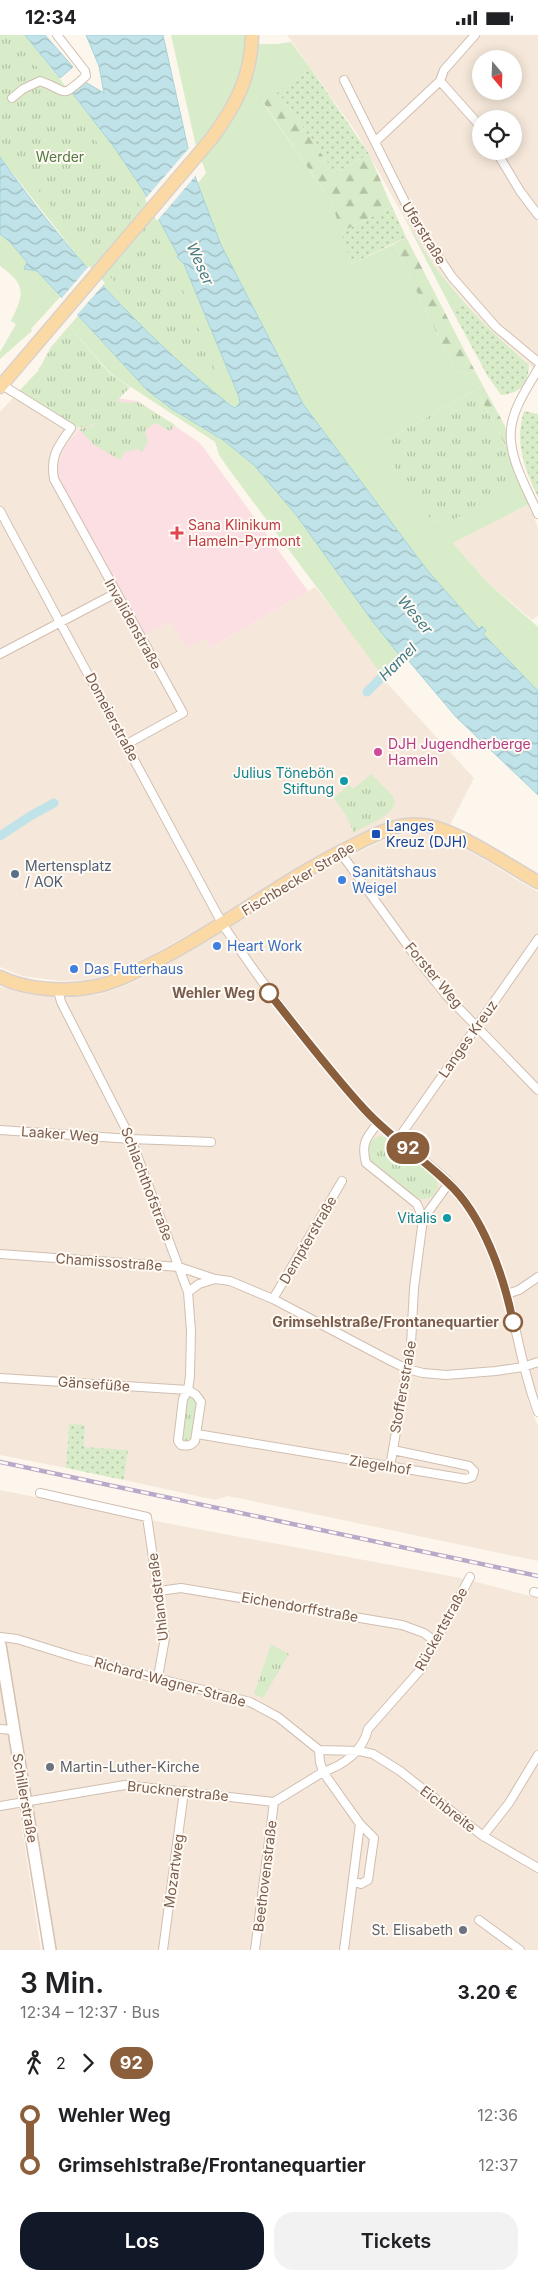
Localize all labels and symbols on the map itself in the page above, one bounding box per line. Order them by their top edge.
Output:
north arrow [472,50,522,100]
park label: Werder [36,148,84,165]
street label: Uferstraße [399,198,450,267]
water label: Weser [183,239,218,288]
place label: Sana Klinikum Hameln-Pyrmont [188,516,301,549]
marker: Sana Klinikum Hameln-Pyrmont [170,526,184,540]
street label: Invalidenstraße [101,575,165,672]
water label: Weser [394,591,437,638]
water label: Hamel [375,638,421,685]
street label: Domeierstraße [82,670,143,764]
place label: DJH Jugendherberge Hameln [388,735,531,768]
marker: DJH Jugendherberge Hameln [372,746,384,758]
place label: Julius Tönebön Stiftung [233,764,334,797]
marker: Julius Tönebön Stiftung [338,775,350,787]
place label: Langes Kreuz (DJH) [386,817,467,850]
marker: Langes Kreuz (DJH) [370,828,382,840]
street label: Fischbecker Straße [238,838,357,919]
place label: Mertensplatz / AOK [25,857,112,890]
place label: Sanitätshaus Weigel [352,863,437,896]
marker: Mertensplatz / AOK [9,868,21,880]
marker: Sanitätshaus Weigel [336,874,348,886]
place label: Heart Work [227,937,303,954]
street label: Forster Weg [402,938,467,1011]
marker: Heart Work [211,940,223,952]
place label: Das Futterhaus [84,960,184,977]
marker: Das Futterhaus [68,963,80,975]
marker: Wehler Weg [259,983,279,1003]
place label: Wehler Weg [172,984,255,1001]
street label: Langes Kreuz [435,997,501,1081]
street label: Laaker Weg [20,1122,100,1145]
street label: Schlachthofstraße [118,1124,177,1243]
line badge: 92 [386,1132,430,1164]
street label: Dempterstraße [275,1193,340,1287]
place label: Vitalis [397,1209,437,1226]
marker: Vitalis [441,1212,453,1224]
street label: Chamissostraße [55,1249,163,1274]
marker: Grimsehlstraße/Frontanequartier [503,1312,523,1332]
place label: Grimsehlstraße/Frontanequartier [272,1313,499,1330]
street label: Stoffersstraße [386,1339,419,1435]
street label: Gänsefüße [57,1372,131,1395]
street label: Ziegelhof [348,1451,412,1478]
street label: Uhlandstraße [144,1552,171,1642]
street label: Rückertstraße [411,1584,470,1673]
street label: Eichendorffstraße [240,1588,360,1625]
street label: Richard-Wagner-Straße [92,1653,248,1710]
street label: Schillerstraße [9,1752,42,1844]
place label: Martin-Luther-Kirche [60,1758,200,1775]
marker: Martin-Luther-Kirche [44,1761,56,1773]
street label: Brucknerstraße [126,1777,230,1804]
street label: Eichbreite [417,1782,479,1836]
street label: Beethovenstraße [249,1819,280,1933]
street label: Mozartweg [160,1833,187,1909]
place label: St. Elisabeth [371,1921,453,1938]
marker: St. Elisabeth [457,1924,469,1936]

